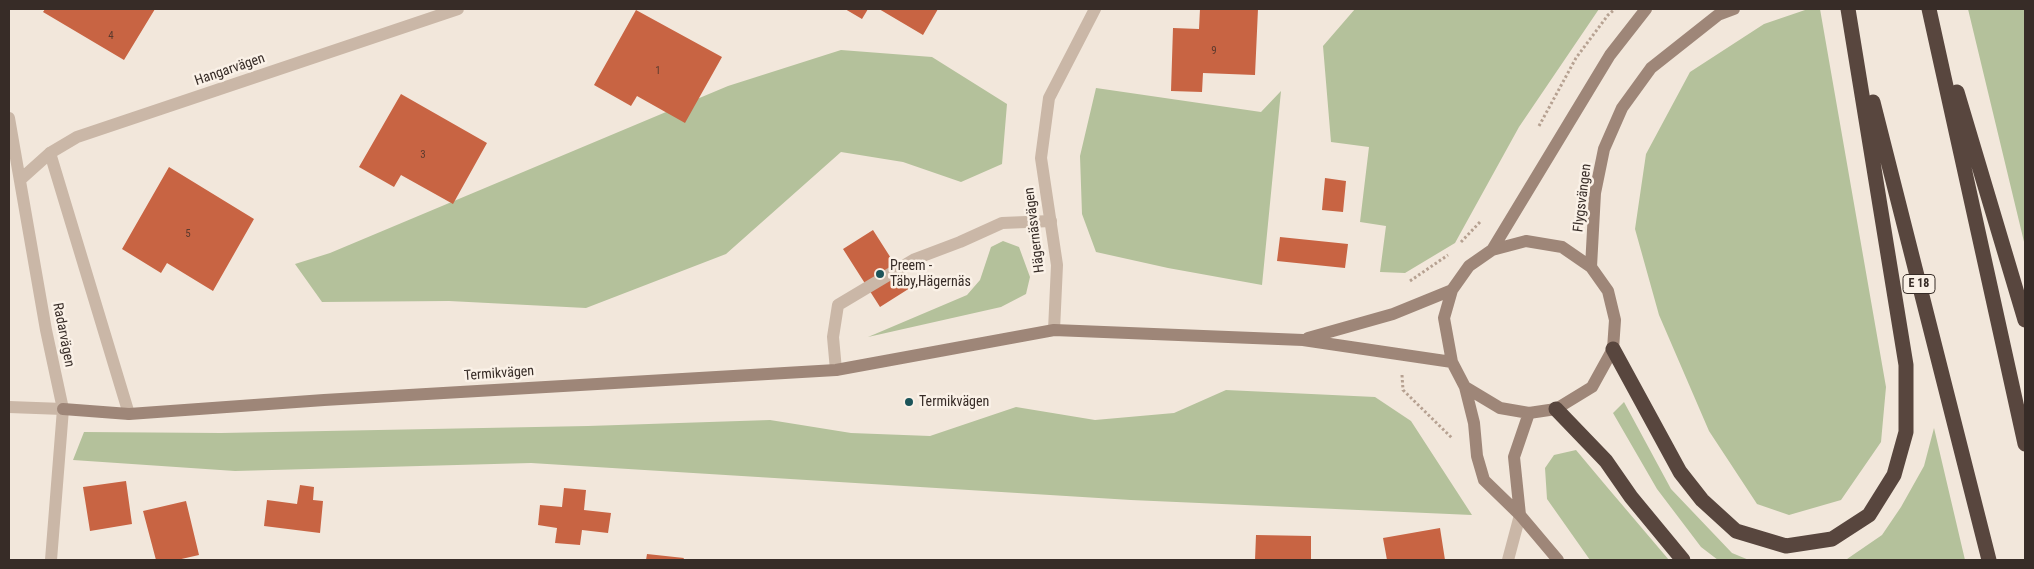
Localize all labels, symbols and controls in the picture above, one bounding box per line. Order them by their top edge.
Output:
house number: 4 [108,29,114,43]
house number: 9 [1211,44,1217,58]
street label: Hangarvägen [193,50,267,90]
house number: 1 [655,64,661,78]
house number: 3 [420,148,426,162]
street label: Flygsvängen [1570,163,1596,233]
street label: Hägernäsvägen [1021,186,1049,274]
house number: 5 [185,227,191,241]
place label: Preem - Täby,Hägernäs [890,258,971,290]
marker: Preem - Täby,Hägernäs [874,268,886,280]
road number: E 18 [1903,274,1935,294]
street label: Radarvägen [49,301,77,369]
street label: Termikvägen [463,363,535,385]
place label: Termikvägen [919,394,989,410]
marker: Termikvägen [903,396,915,408]

